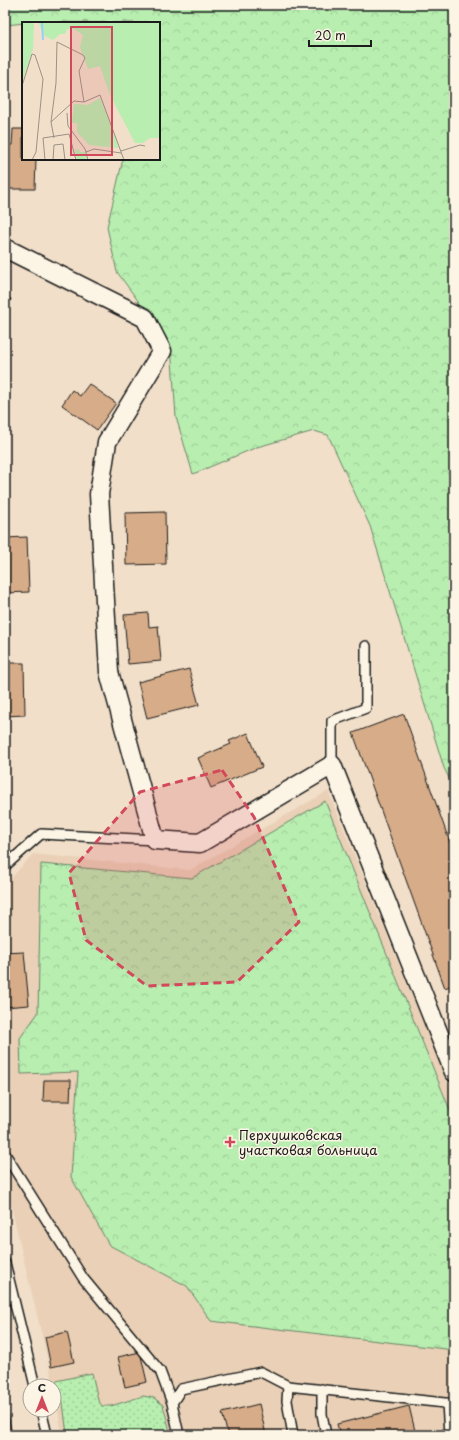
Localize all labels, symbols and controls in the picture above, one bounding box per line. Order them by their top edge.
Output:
inset map [22,22,160,160]
scale bar [309,22,371,48]
text: 20 m [315,26,346,44]
place label: Перхушковская участковая больница [239,1125,378,1159]
marker: Перхушковская участковая больница [224,1136,236,1148]
north arrow [22,1378,62,1418]
text: С [38,1379,46,1396]

